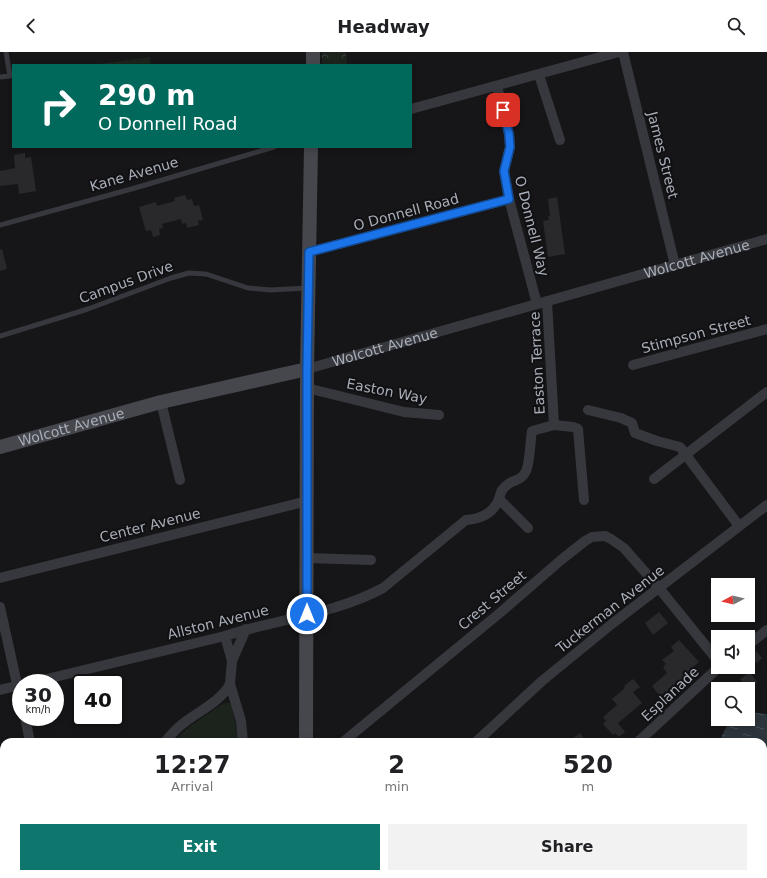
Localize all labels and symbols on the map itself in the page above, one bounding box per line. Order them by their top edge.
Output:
pin [486,93,520,127]
street label: James Street [644,109,682,201]
street label: Kane Avenue [88,154,180,194]
street label: O Donnell Way [512,174,552,278]
street label: O Donnell Road [352,190,460,234]
street label: Wolcott Avenue [642,236,751,281]
street label: Campus Drive [77,258,175,306]
street label: Easton Terrace [526,311,548,415]
street label: Stimpson Street [640,312,753,356]
street label: Wolcott Avenue [330,324,440,370]
street label: Easton Way [345,375,429,407]
street label: Wolcott Avenue [16,405,126,449]
street label: Center Avenue [98,505,202,545]
street label: Tuckerman Avenue [552,562,667,657]
street label: Crest Street [455,567,530,633]
north arrow [711,578,755,622]
position arrow [286,593,328,635]
street label: Allston Avenue [166,602,270,642]
street label: Esplanade [638,663,702,725]
speed limit sign: 40 [72,674,124,726]

